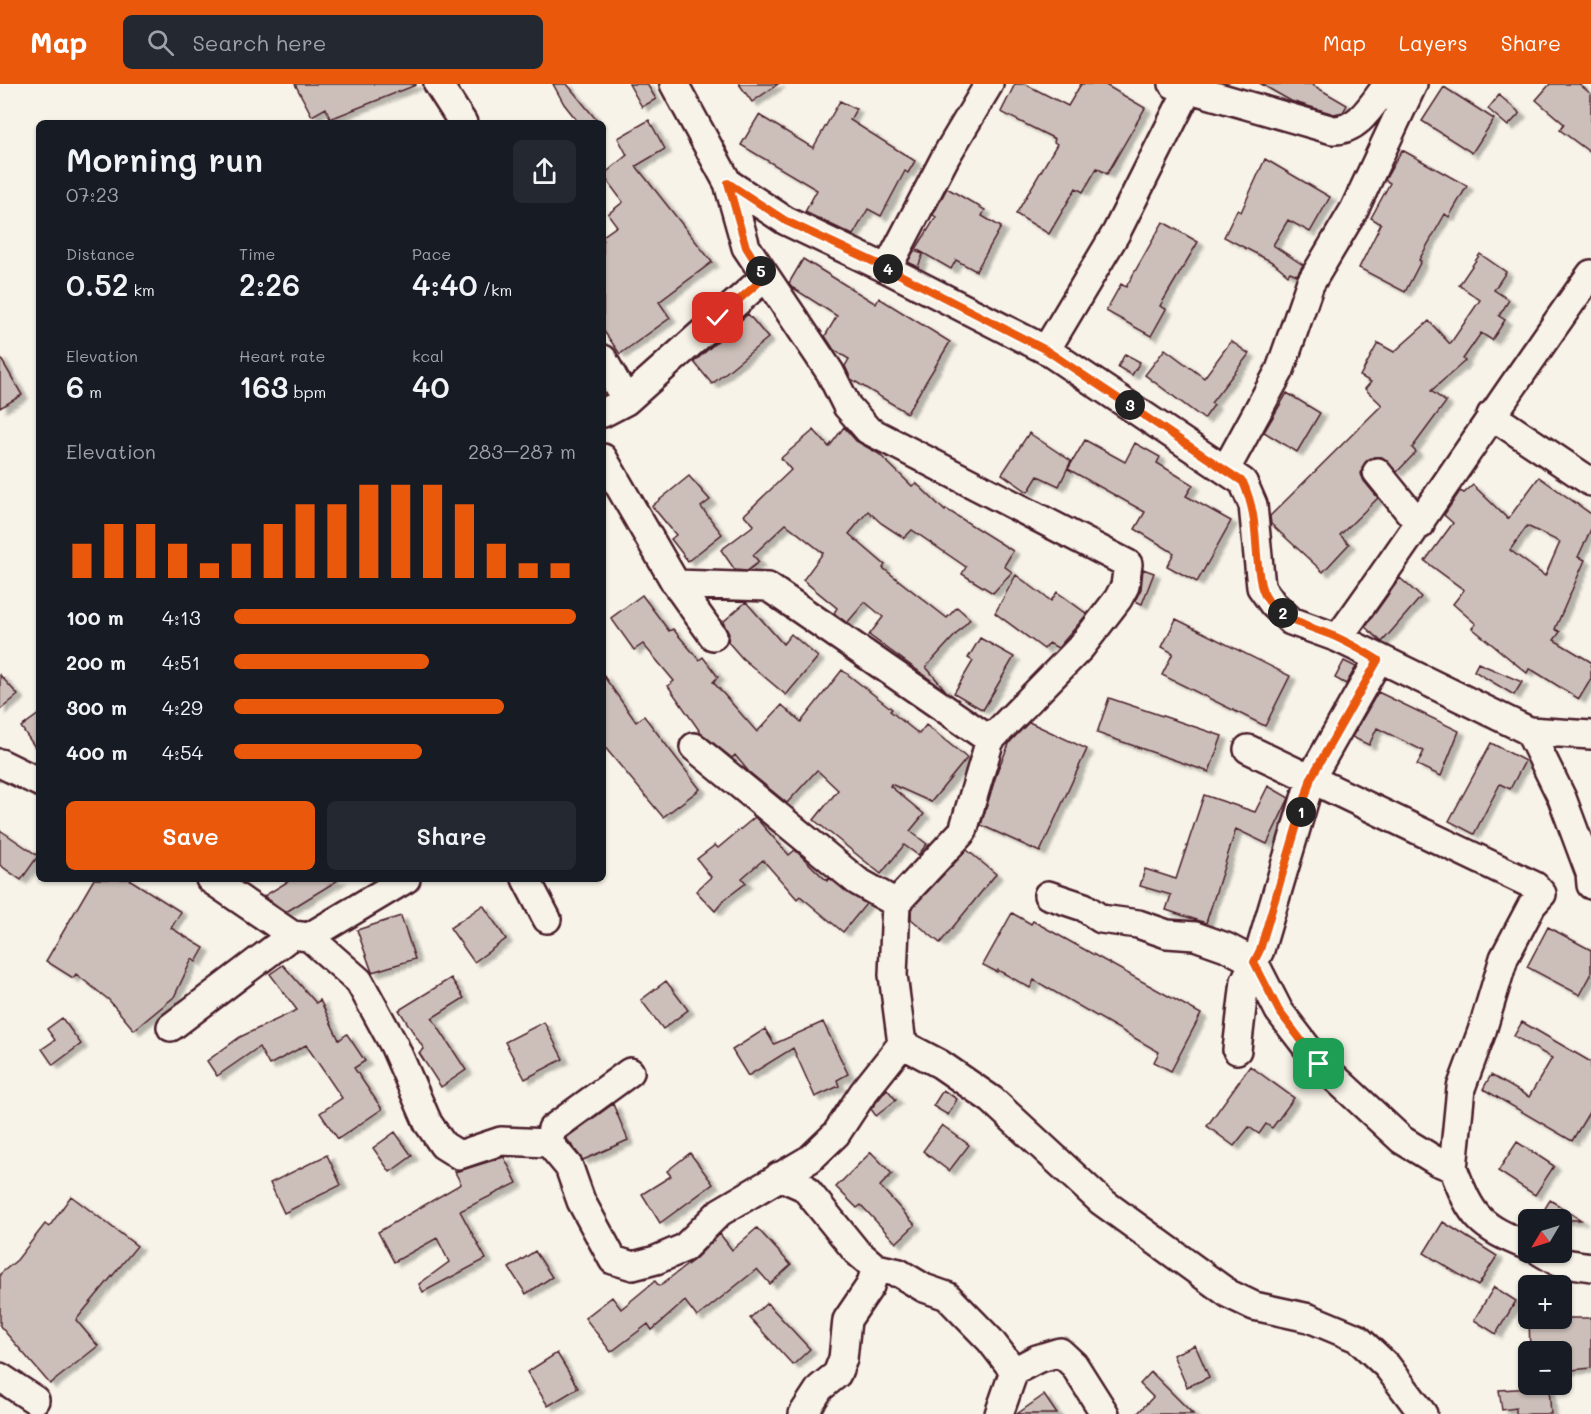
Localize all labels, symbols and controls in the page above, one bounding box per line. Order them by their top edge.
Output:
search box [123,15,543,69]
text: Map [30,24,87,60]
icon: search [144,26,177,59]
text: Search here [192,28,326,57]
text: Map [1323,29,1366,56]
text: Layers [1399,29,1468,56]
text: Share [1501,29,1561,56]
text: Morning run [66,137,263,180]
button: share [513,140,576,203]
text: 07:23 [66,181,119,207]
text: Distance [66,243,135,264]
text: Time [239,243,275,264]
text: Pace [412,243,451,264]
pin: 4 [873,254,903,284]
pin: 5 [746,256,776,286]
text: 4 [883,258,893,279]
text: 5 [756,260,766,281]
text: 0.52 [66,264,128,304]
text: 2:26 [239,264,300,304]
text: 4:40 [412,264,478,304]
text: km [128,279,155,300]
text: /km [478,279,512,300]
pin [692,292,743,343]
icon: check [701,301,734,334]
text: Elevation [66,345,138,366]
text: Heart rate [239,345,325,366]
text: kcal [412,345,444,366]
text: 6 [66,366,84,406]
text: 163 [239,366,288,406]
text: 40 [412,366,450,406]
text: m [84,381,102,402]
text: bpm [288,381,326,402]
pin: 3 [1115,390,1145,420]
text: 3 [1125,394,1135,415]
text: Elevation [66,438,156,464]
text: 283–287 m [468,438,576,464]
pin: 2 [1268,598,1298,628]
text: 2 [1279,602,1287,623]
text: 100 m [66,604,124,630]
text: 4:13 [162,604,201,630]
text: 200 m [66,649,126,675]
text: 4:51 [162,649,201,675]
text: 300 m [66,694,127,720]
text: 4:29 [162,694,203,720]
text: 400 m [66,739,127,765]
text: 4:54 [162,739,203,765]
pin: 1 [1286,797,1316,827]
button: Save [66,801,315,870]
button: Share [327,801,576,870]
text: 1 [1297,801,1305,822]
pin [1293,1038,1344,1089]
icon: arrive [1302,1047,1335,1080]
north arrow [1518,1209,1572,1263]
map controls [1518,1209,1572,1395]
button: + [1518,1275,1572,1329]
button: − [1518,1341,1572,1395]

